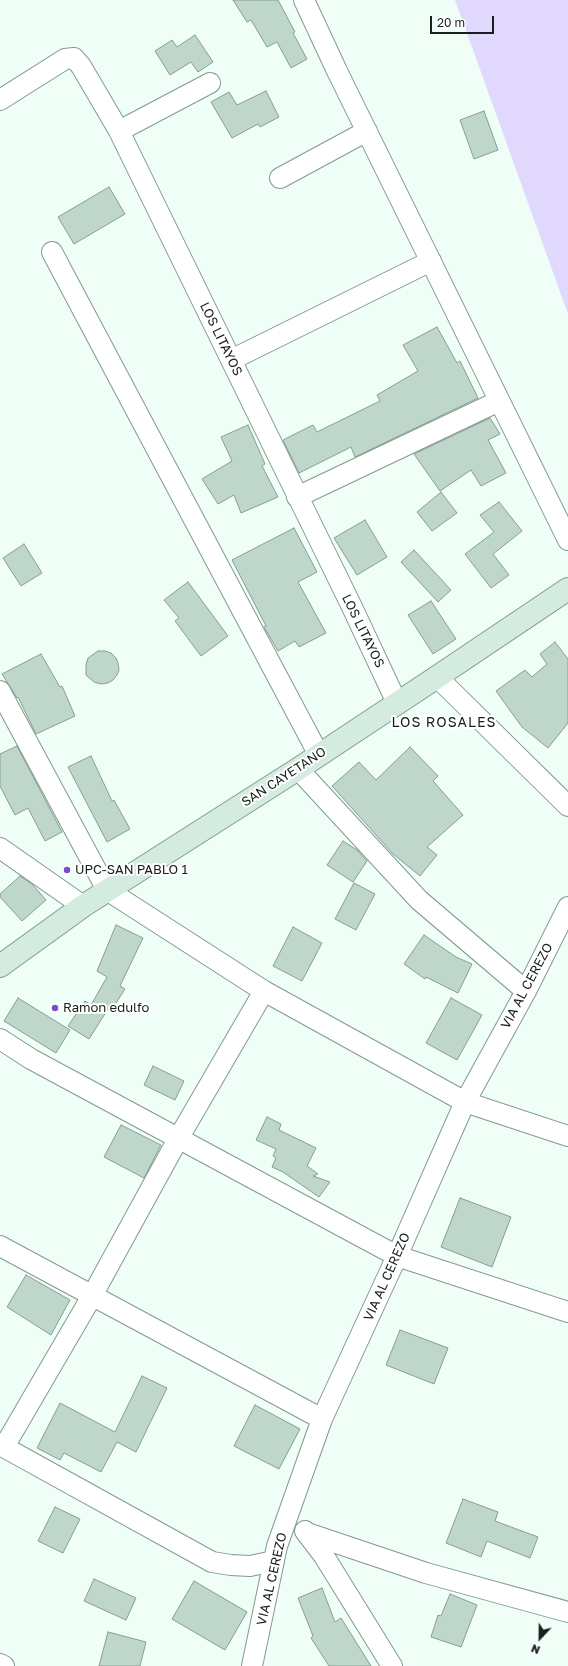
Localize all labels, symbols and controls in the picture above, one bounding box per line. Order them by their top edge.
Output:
scale bar [432,8,496,34]
text: 20 m [437,15,465,30]
street label: LOS LITAYOS [196,300,246,378]
street label: LOS LITAYOS [338,592,388,670]
district label: LOS ROSALES [392,715,496,731]
street label: SAN CAYETANO [239,744,329,810]
place label: UPC-SAN PABLO 1 [75,862,188,878]
marker: UPC-SAN PABLO 1 [62,865,72,875]
street label: VIA AL CEREZO [498,940,556,1032]
place label: Ramon edulfo [63,1000,149,1016]
marker: Ramon edulfo [50,1003,60,1013]
street label: VIA AL CEREZO [361,1230,413,1324]
street label: VIA AL CEREZO [254,1531,290,1627]
north arrow [520,1618,560,1658]
text: N [529,1642,542,1657]

